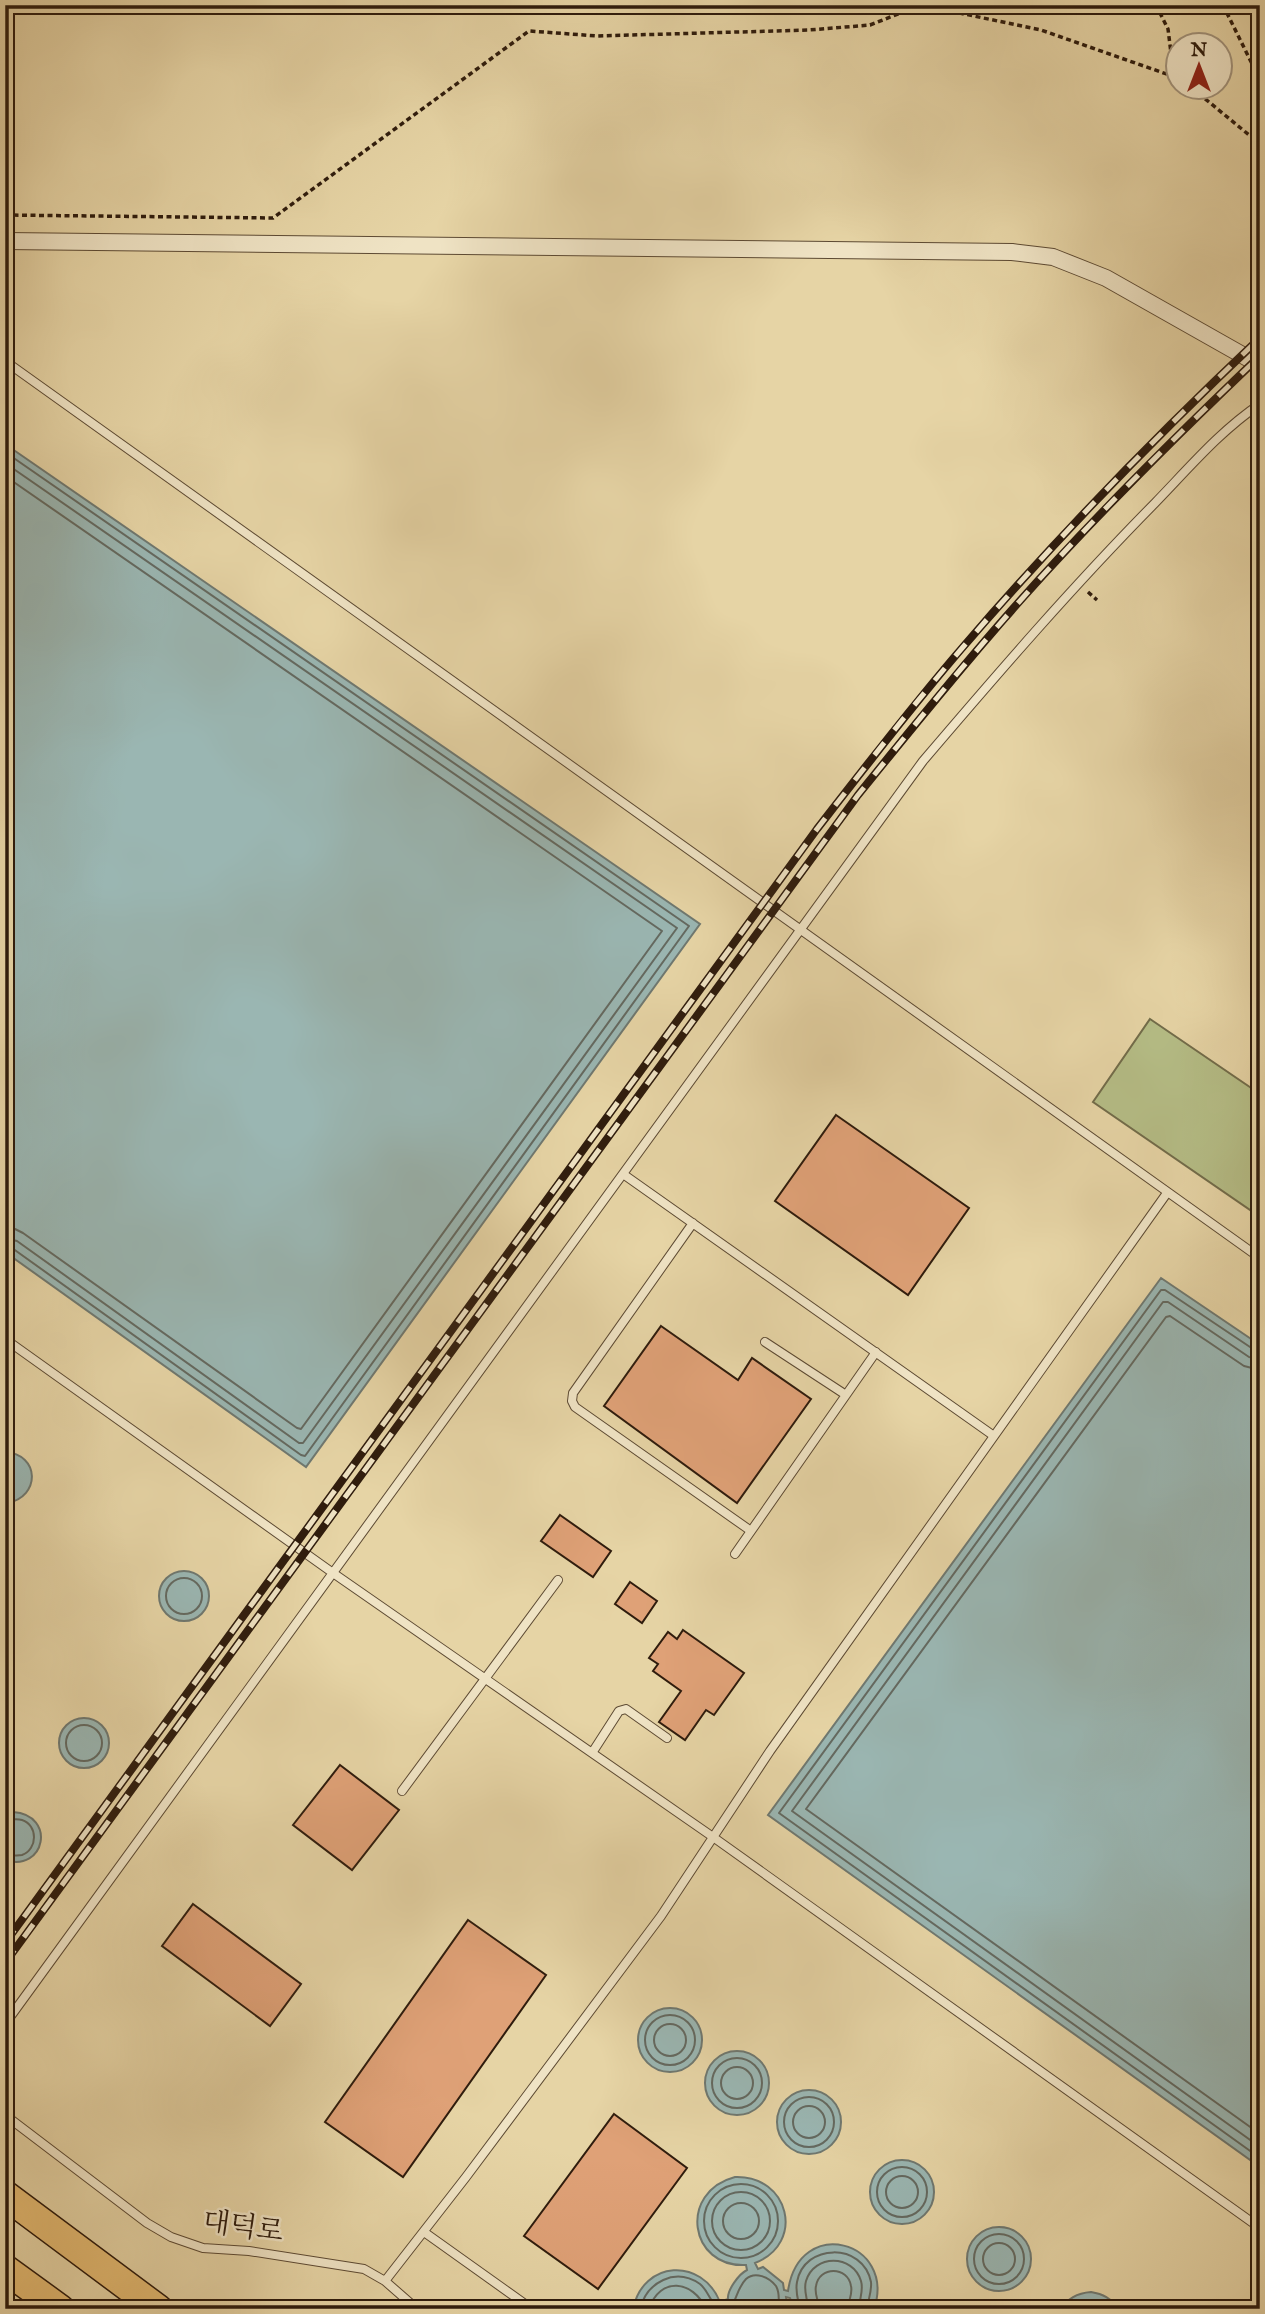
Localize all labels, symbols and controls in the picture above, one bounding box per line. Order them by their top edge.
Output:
north arrow [1164,32,1234,102]
text: N [1190,39,1208,63]
street label: 대덕로 [200,2205,286,2251]

